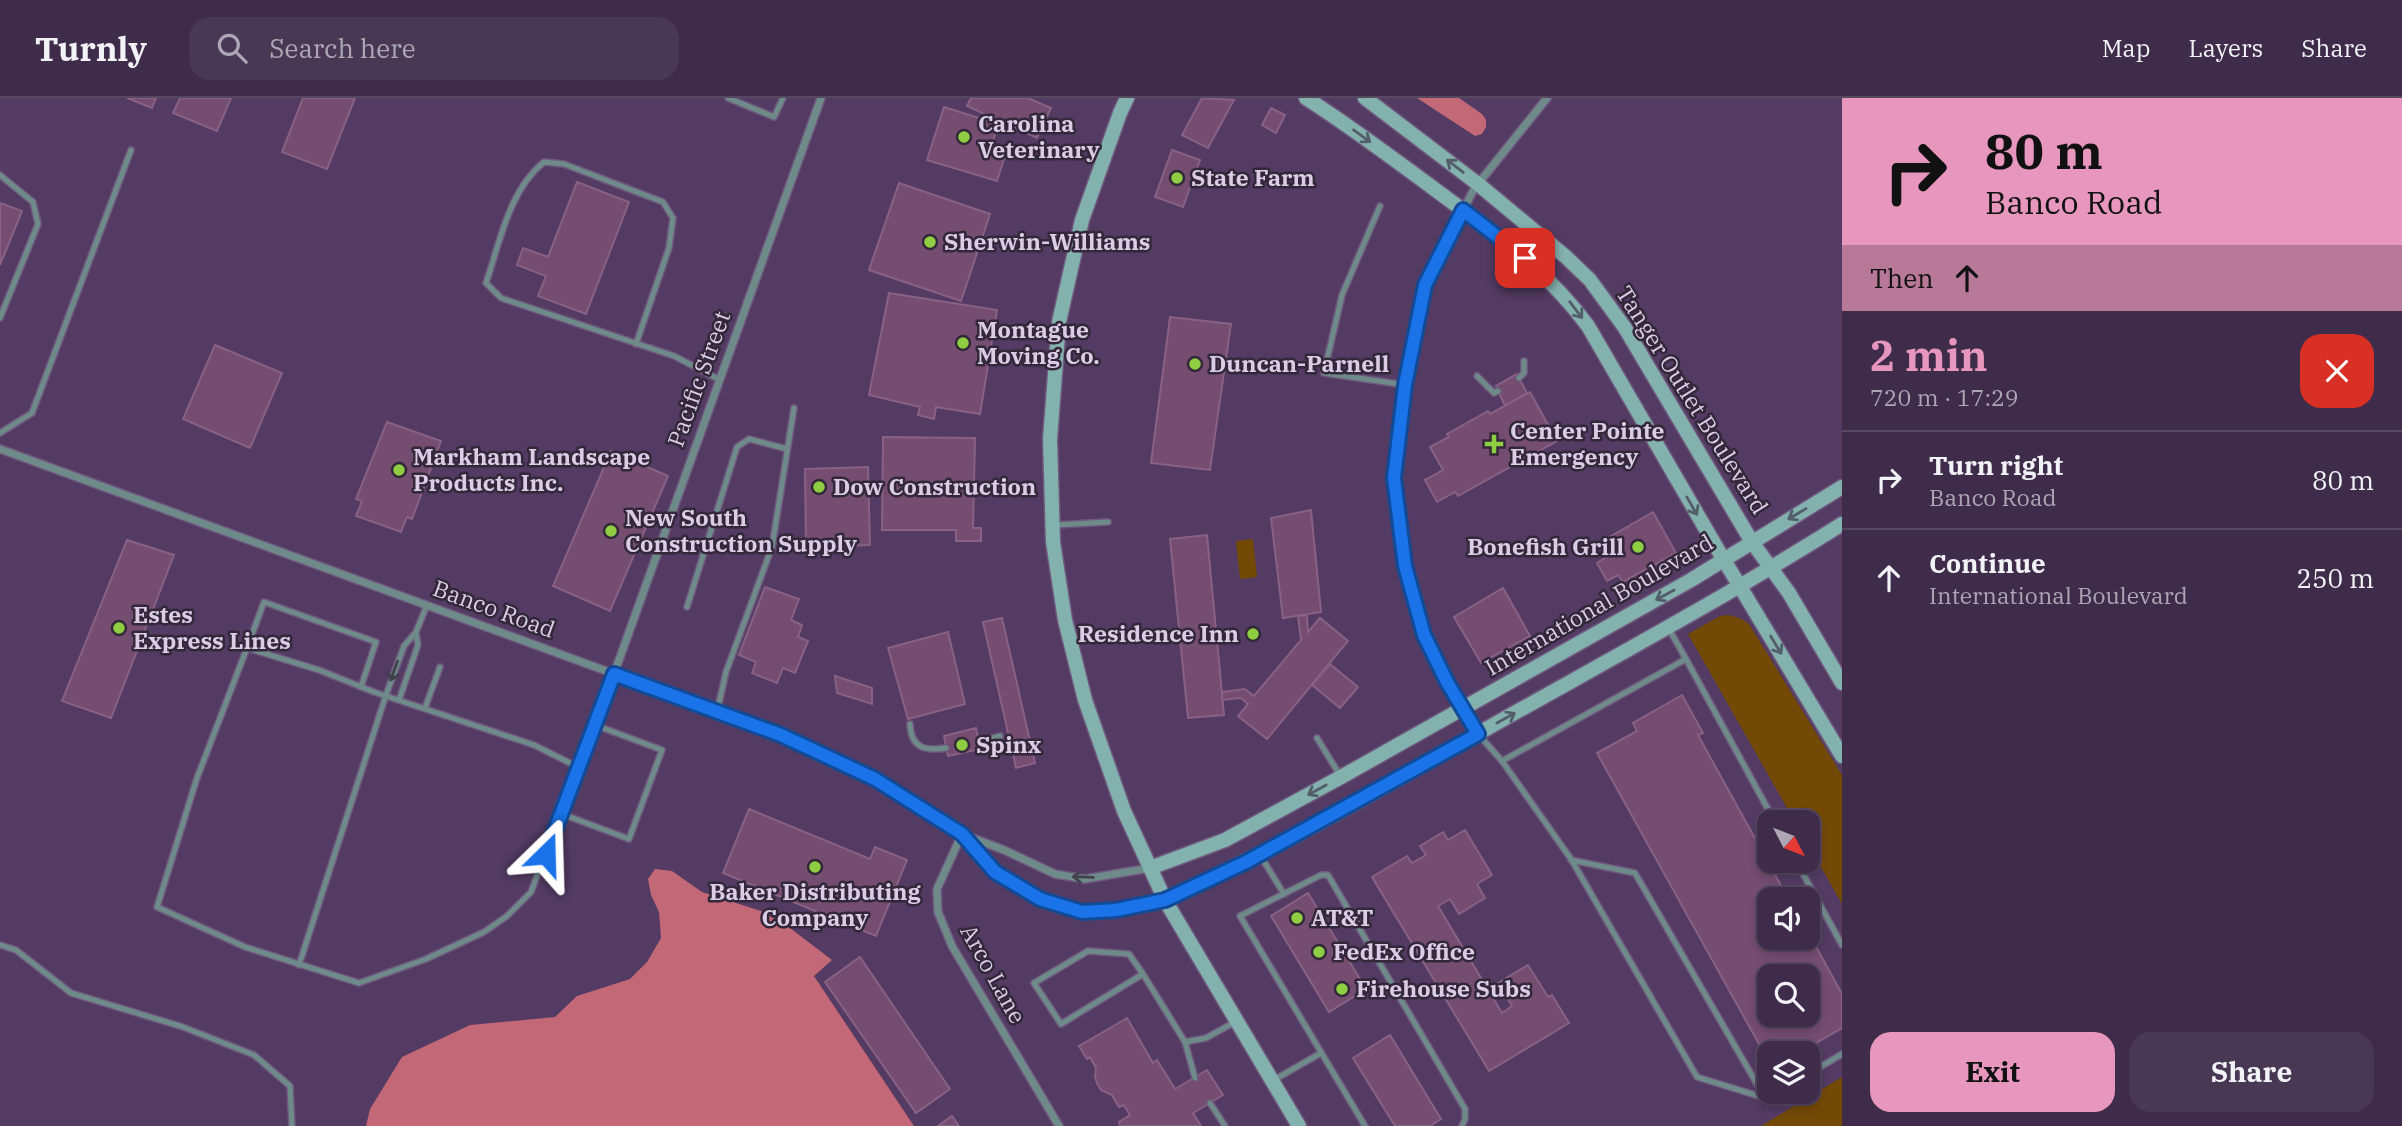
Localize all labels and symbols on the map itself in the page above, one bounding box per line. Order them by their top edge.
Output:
place label: Carolina Veterinary [978,108,1100,164]
marker: Carolina Veterinary [956,129,972,145]
one-way arrow [1352,129,1371,143]
one-way arrow [1447,159,1465,174]
place label: State Farm [1191,162,1315,192]
marker: State Farm [1169,170,1185,186]
place label: Sherwin-Williams [944,226,1150,256]
pin [1495,228,1555,288]
marker: Sherwin-Williams [922,234,938,250]
street label: Tanger Outlet Boulevard [1610,280,1775,519]
one-way arrow [1569,300,1584,319]
street label: Pacific Street [660,307,736,451]
place label: Montague Moving Co. [977,314,1100,370]
marker: Montague Moving Co. [955,335,971,351]
place label: Duncan-Parnell [1209,348,1389,378]
marker: Duncan-Parnell [1187,356,1203,372]
place label: Center Pointe Emergency [1510,415,1665,471]
marker: Center Pointe Emergency [1484,434,1504,454]
place label: Markham Landscape Products Inc. [413,441,650,497]
marker: Markham Landscape Products Inc. [391,462,407,478]
place label: Dow Construction [833,471,1036,501]
marker: Dow Construction [811,479,827,495]
one-way arrow [1685,495,1699,515]
place label: New South Construction Supply [625,502,857,558]
one-way arrow [1788,508,1808,522]
marker: New South Construction Supply [603,523,619,539]
street label: International Boulevard [1479,526,1718,682]
place label: Bonefish Grill [1467,531,1624,561]
marker: Bonefish Grill [1630,539,1646,555]
street label: Banco Road [429,572,559,644]
one-way arrow [1655,589,1676,602]
place label: Estes Express Lines [133,599,291,655]
place label: Residence Inn [1078,618,1239,648]
marker: Estes Express Lines [111,620,127,636]
marker: Residence Inn [1245,626,1261,642]
one-way arrow [1769,634,1783,654]
one-way arrow [387,660,400,682]
one-way arrow [1496,711,1516,725]
place label: Spinx [976,729,1042,759]
marker: Spinx [954,737,970,753]
one-way arrow [1307,784,1328,797]
north arrow [1757,810,1820,873]
position arrow [509,817,583,891]
marker: Baker Distributing Company [807,859,823,875]
one-way arrow [1072,871,1095,884]
place label: Baker Distributing Company [709,876,921,932]
place label: AT&T [1311,902,1373,932]
marker: AT&T [1289,910,1305,926]
street label: Arco Lane [954,919,1033,1029]
place label: FedEx Office [1333,936,1475,966]
marker: FedEx Office [1311,944,1327,960]
place label: Firehouse Subs [1356,973,1531,1003]
marker: Firehouse Subs [1334,981,1350,997]

